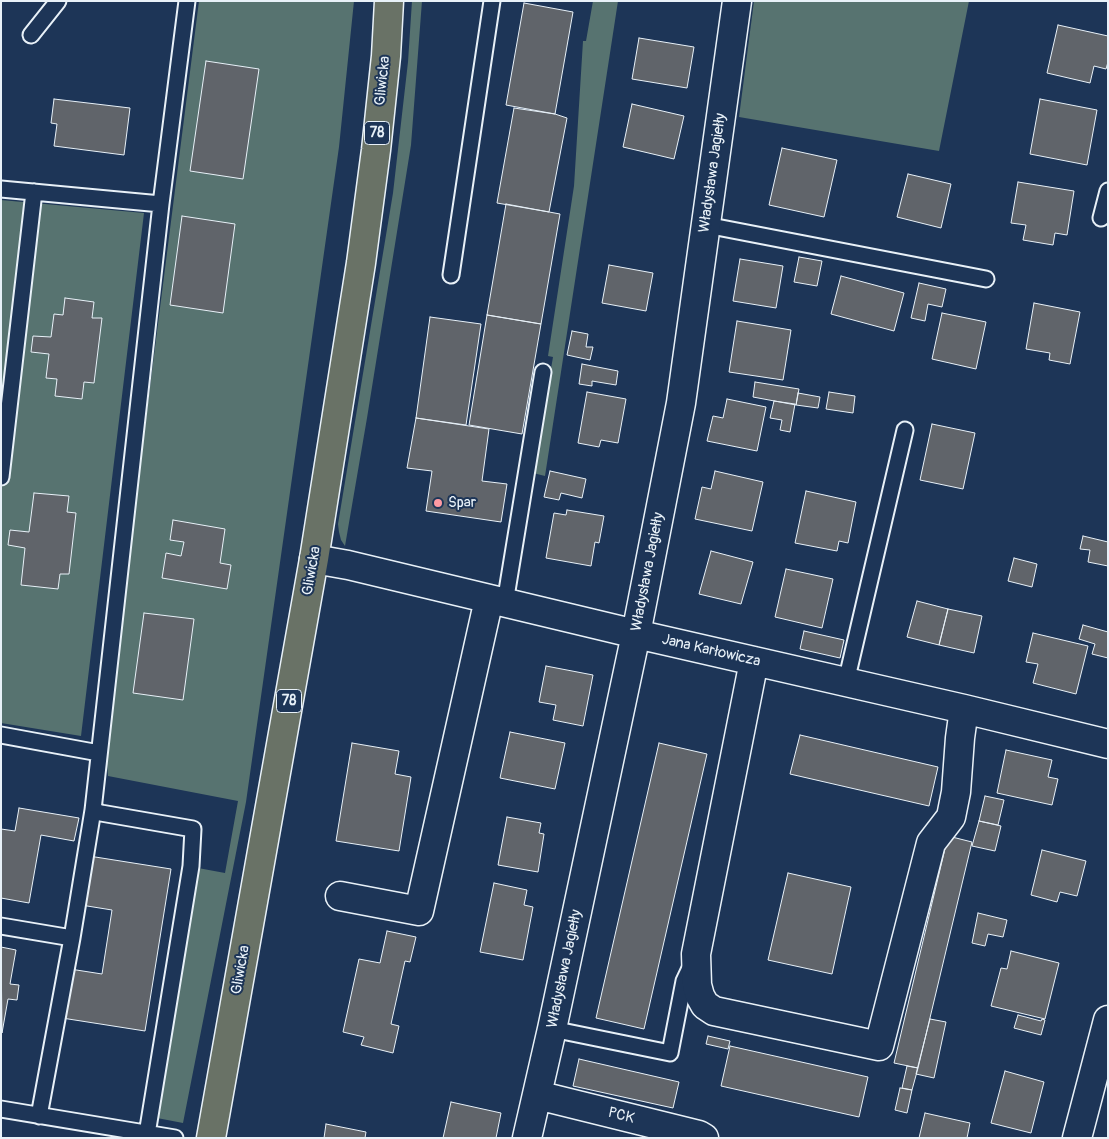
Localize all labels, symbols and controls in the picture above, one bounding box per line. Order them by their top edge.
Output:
street label: Gliwicka [371,55,395,107]
street label: Władysława Jagiełły [696,112,730,234]
road number: 78 [364,122,390,144]
place label: Spar [448,494,476,512]
marker: Spar [432,497,444,509]
street label: Władysława Jagiełły [628,511,668,633]
street label: Gliwicka [299,545,325,597]
street label: Jana Karłowicza [660,631,762,671]
road number: 78 [276,689,302,712]
street label: Władysława Jagiełły [544,908,586,1030]
street label: Gliwicka [228,944,254,996]
street label: PCK [606,1104,636,1128]

